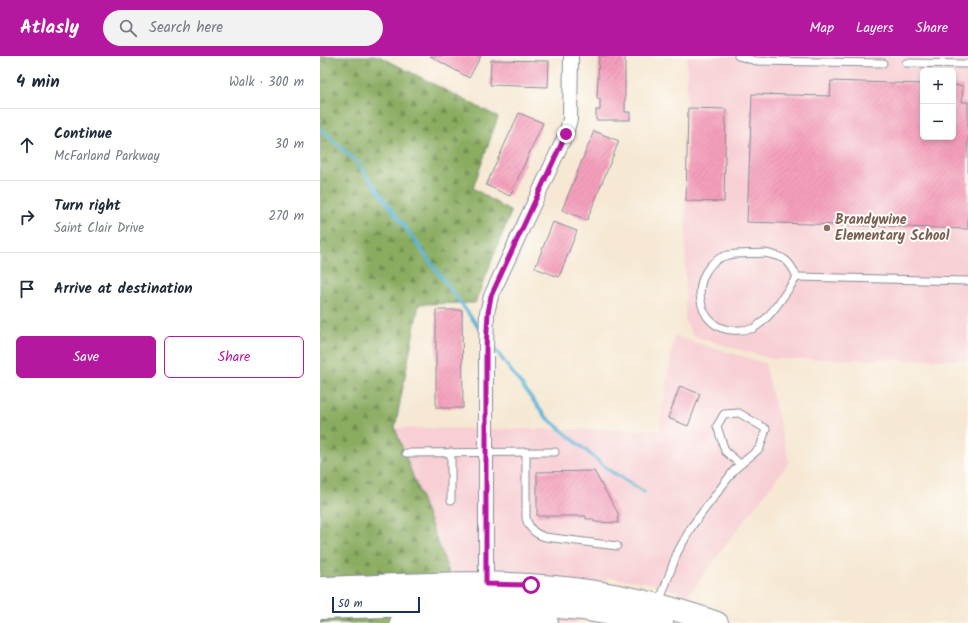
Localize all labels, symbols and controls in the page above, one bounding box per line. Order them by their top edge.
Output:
search box [103,10,383,46]
text: Atlasly [20,13,79,43]
text: Search here [149,16,223,40]
icon: search [117,17,139,39]
text: Map [810,17,834,39]
text: Layers [856,17,894,39]
text: Share [916,17,948,39]
map controls [920,68,956,140]
button: + [920,68,956,104]
text: 4 min [16,69,60,96]
text: Walk · 300 m [229,72,304,93]
button: − [920,104,956,140]
text: Continue [54,122,112,146]
route end [557,125,575,143]
icon: ahead [16,134,38,156]
text: 30 m [275,134,304,155]
text: McFarland Parkway [54,146,160,167]
text: Turn right [54,194,121,218]
icon: right [16,206,38,228]
text: 270 m [268,206,304,227]
place label: Brandywine Elementary School [835,209,950,247]
text: Saint Clair Drive [54,218,144,239]
marker: Brandywine Elementary School [822,223,832,233]
text: Arrive at destination [54,277,193,301]
icon: arrive [16,278,38,300]
button: Save [16,336,156,378]
button: Share [164,336,304,378]
route start [522,576,540,594]
scale bar [332,595,420,614]
text: 50 m [338,595,363,613]

